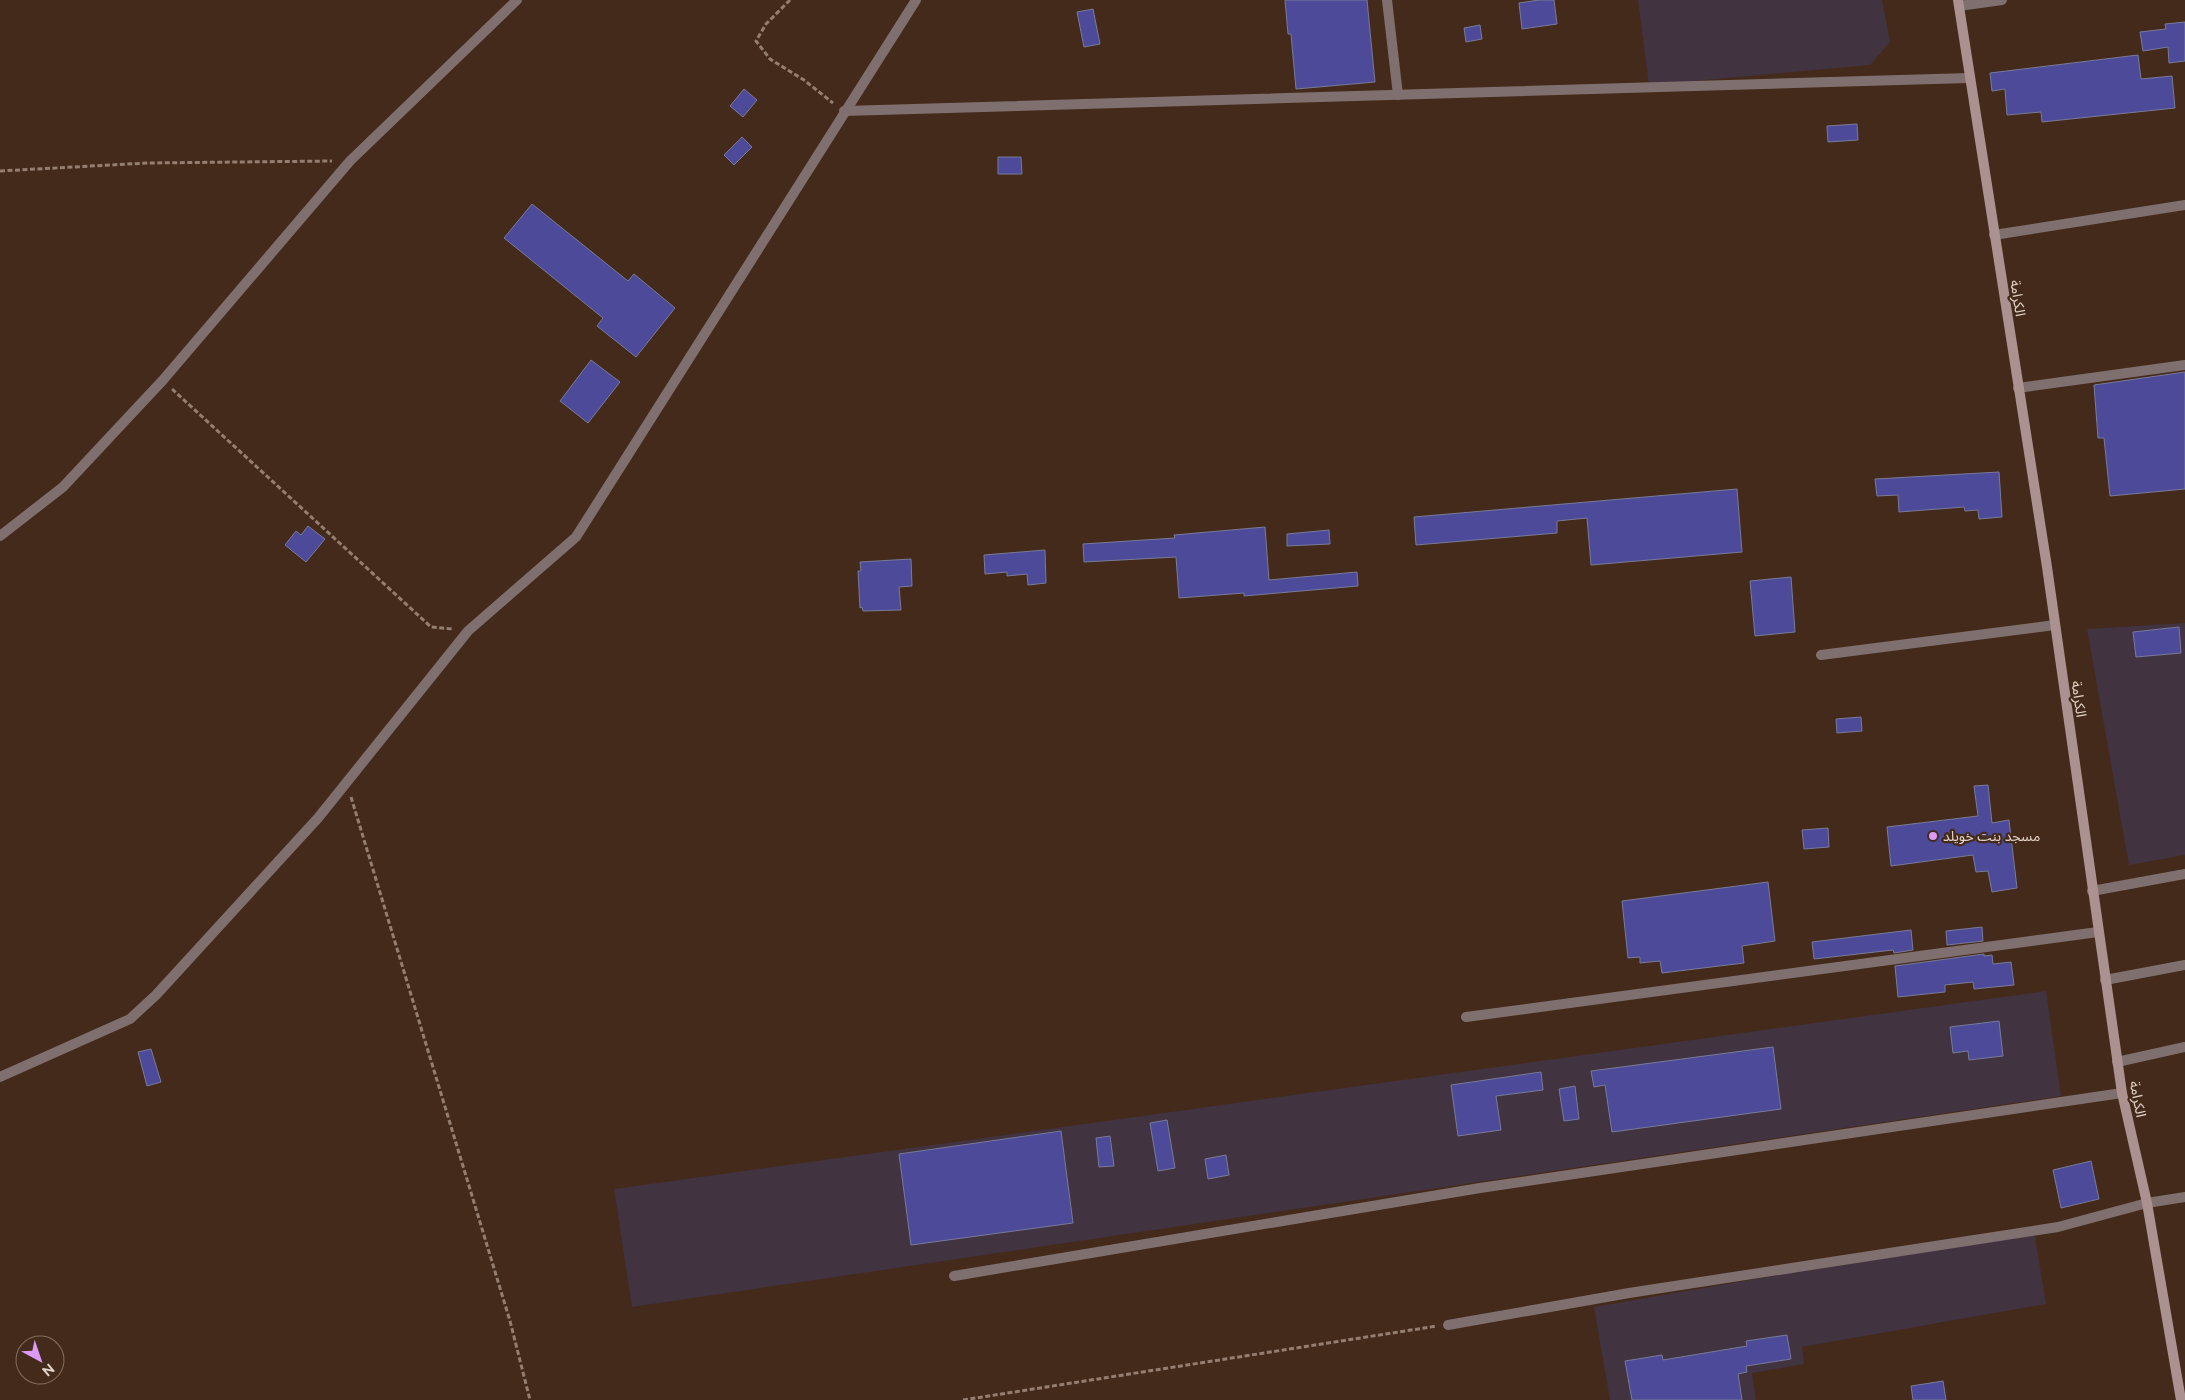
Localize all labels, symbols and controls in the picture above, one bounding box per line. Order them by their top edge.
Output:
street label: الكرامة [2006,279,2029,318]
street label: الكرامة [2068,680,2089,718]
place label: مسجد بنت خويلد [1943,828,2040,845]
marker: مسجد بنت خويلد [1927,830,1939,842]
street label: الكرامة [2126,1079,2149,1119]
north arrow [15,1335,65,1385]
text: N [39,1360,58,1380]

